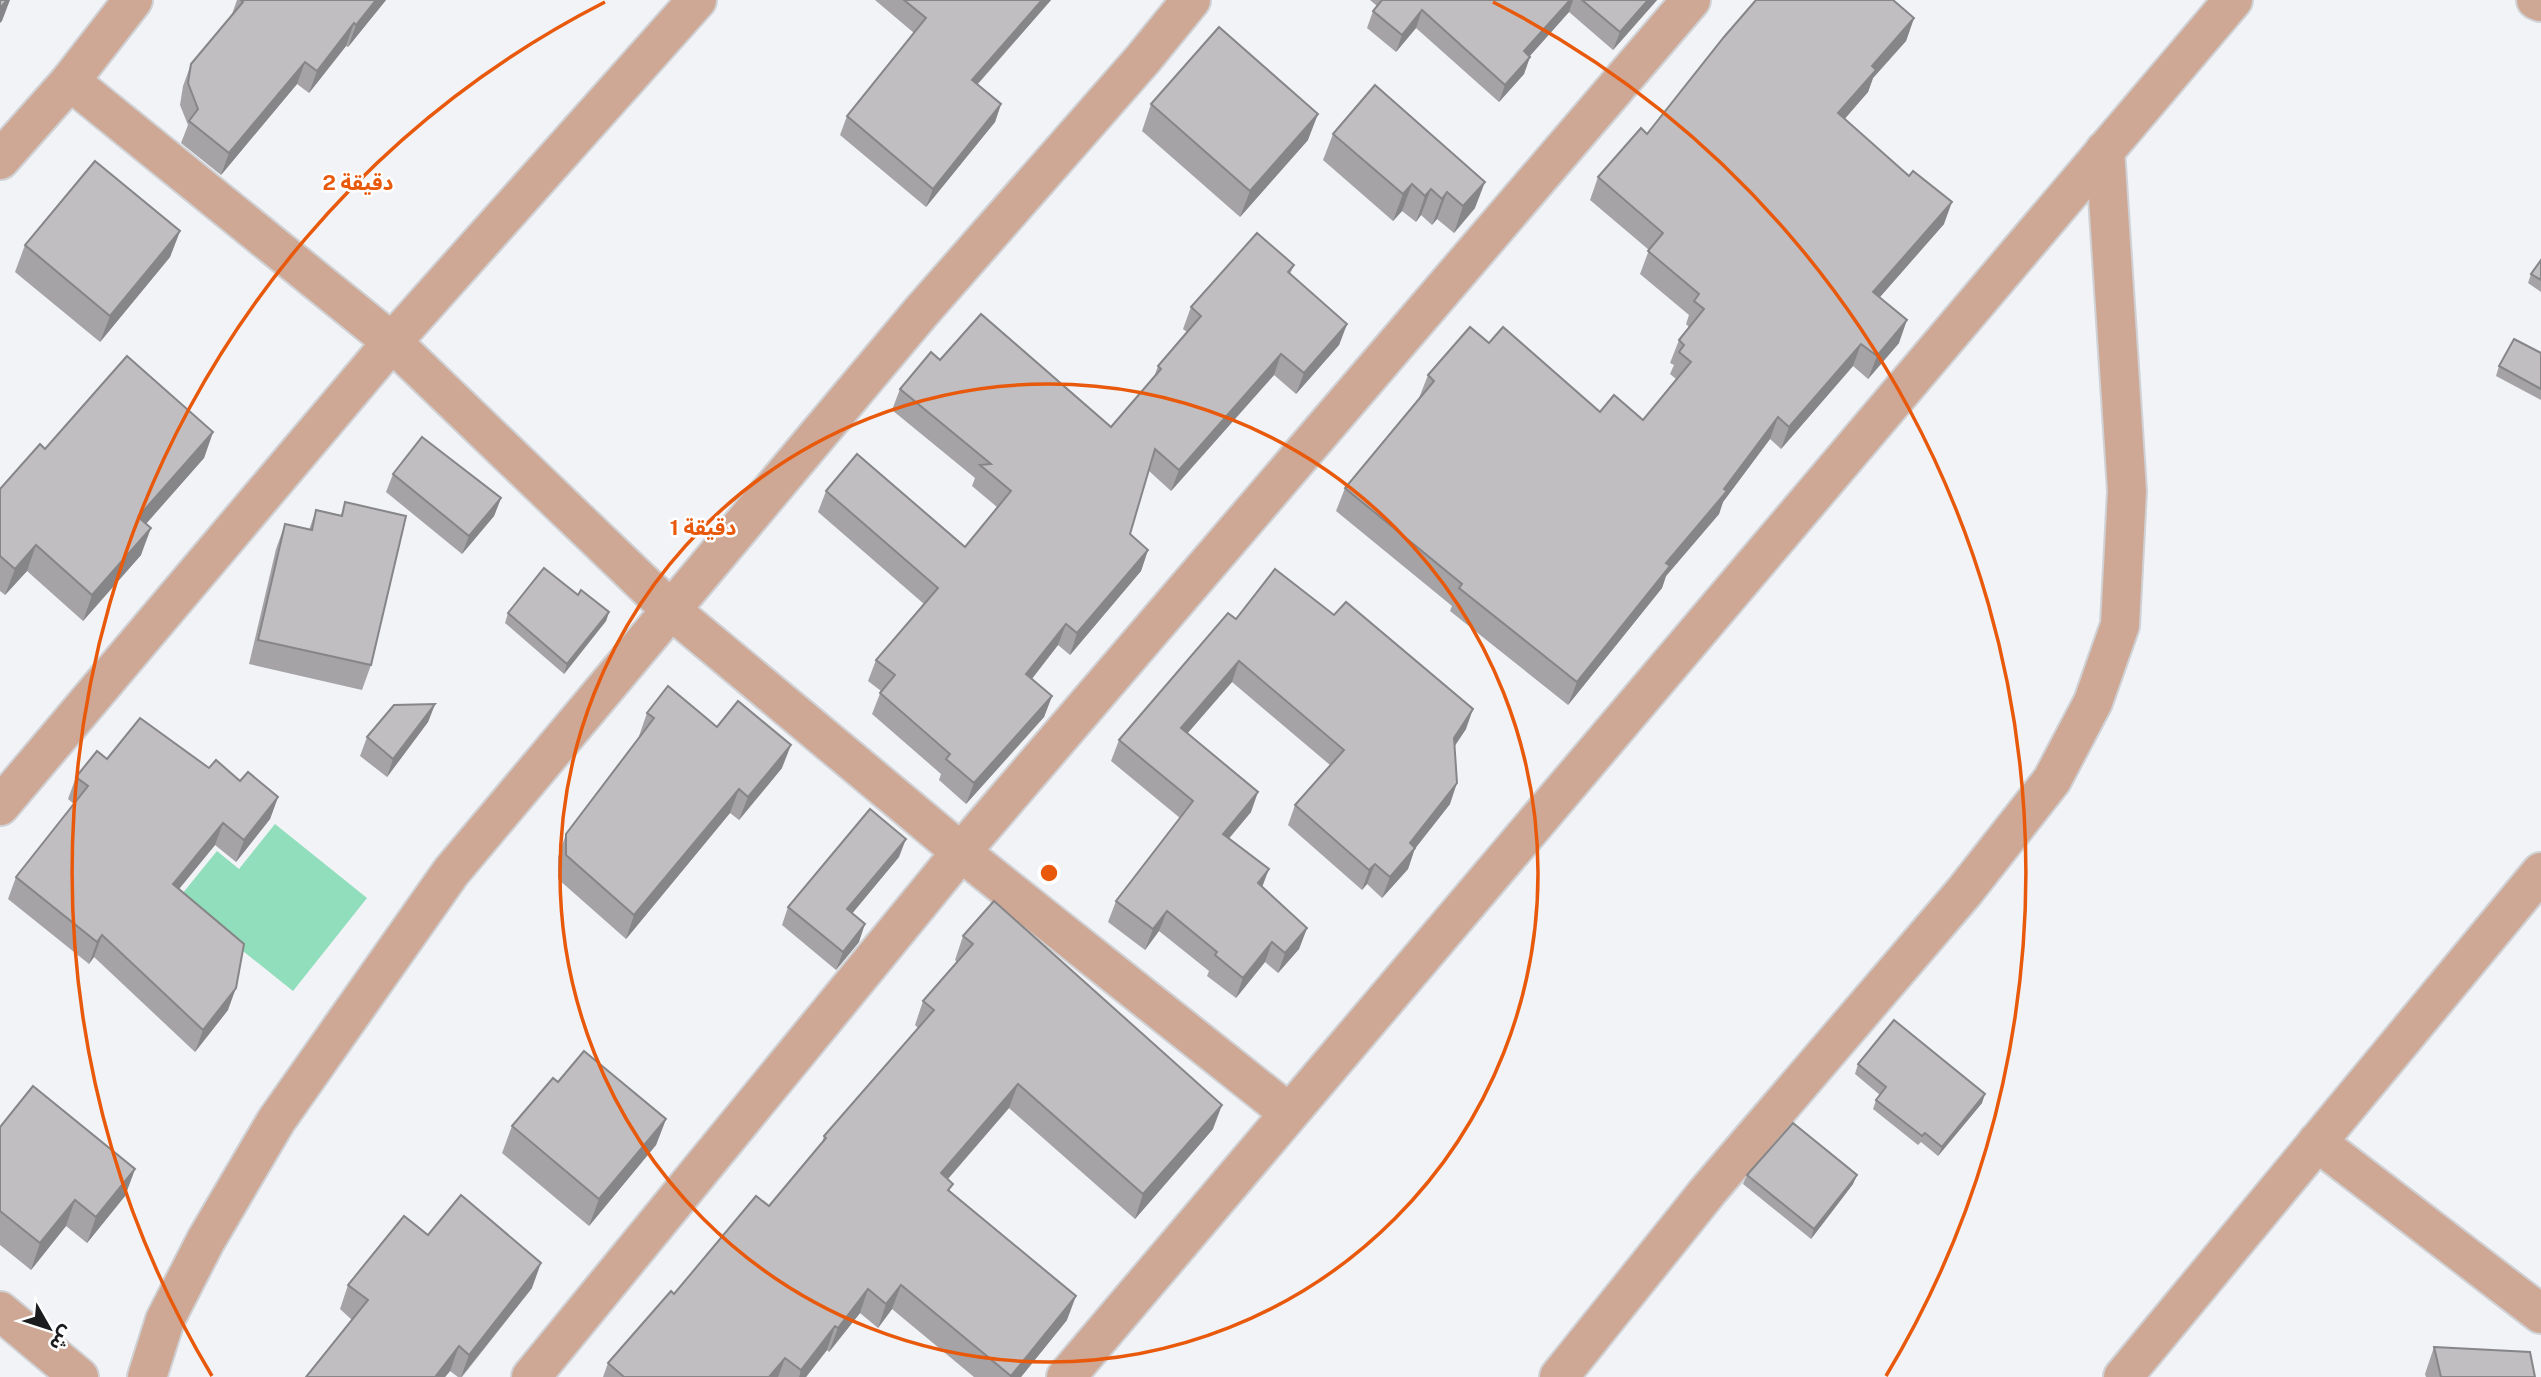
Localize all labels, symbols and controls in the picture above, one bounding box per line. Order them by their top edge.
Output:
text: 2 دقيقة [323,170,394,195]
text: 1 دقيقة [670,515,736,540]
centre of rings [1037,861,1061,885]
north arrow [14,1293,84,1363]
text: ش [45,1322,79,1356]

